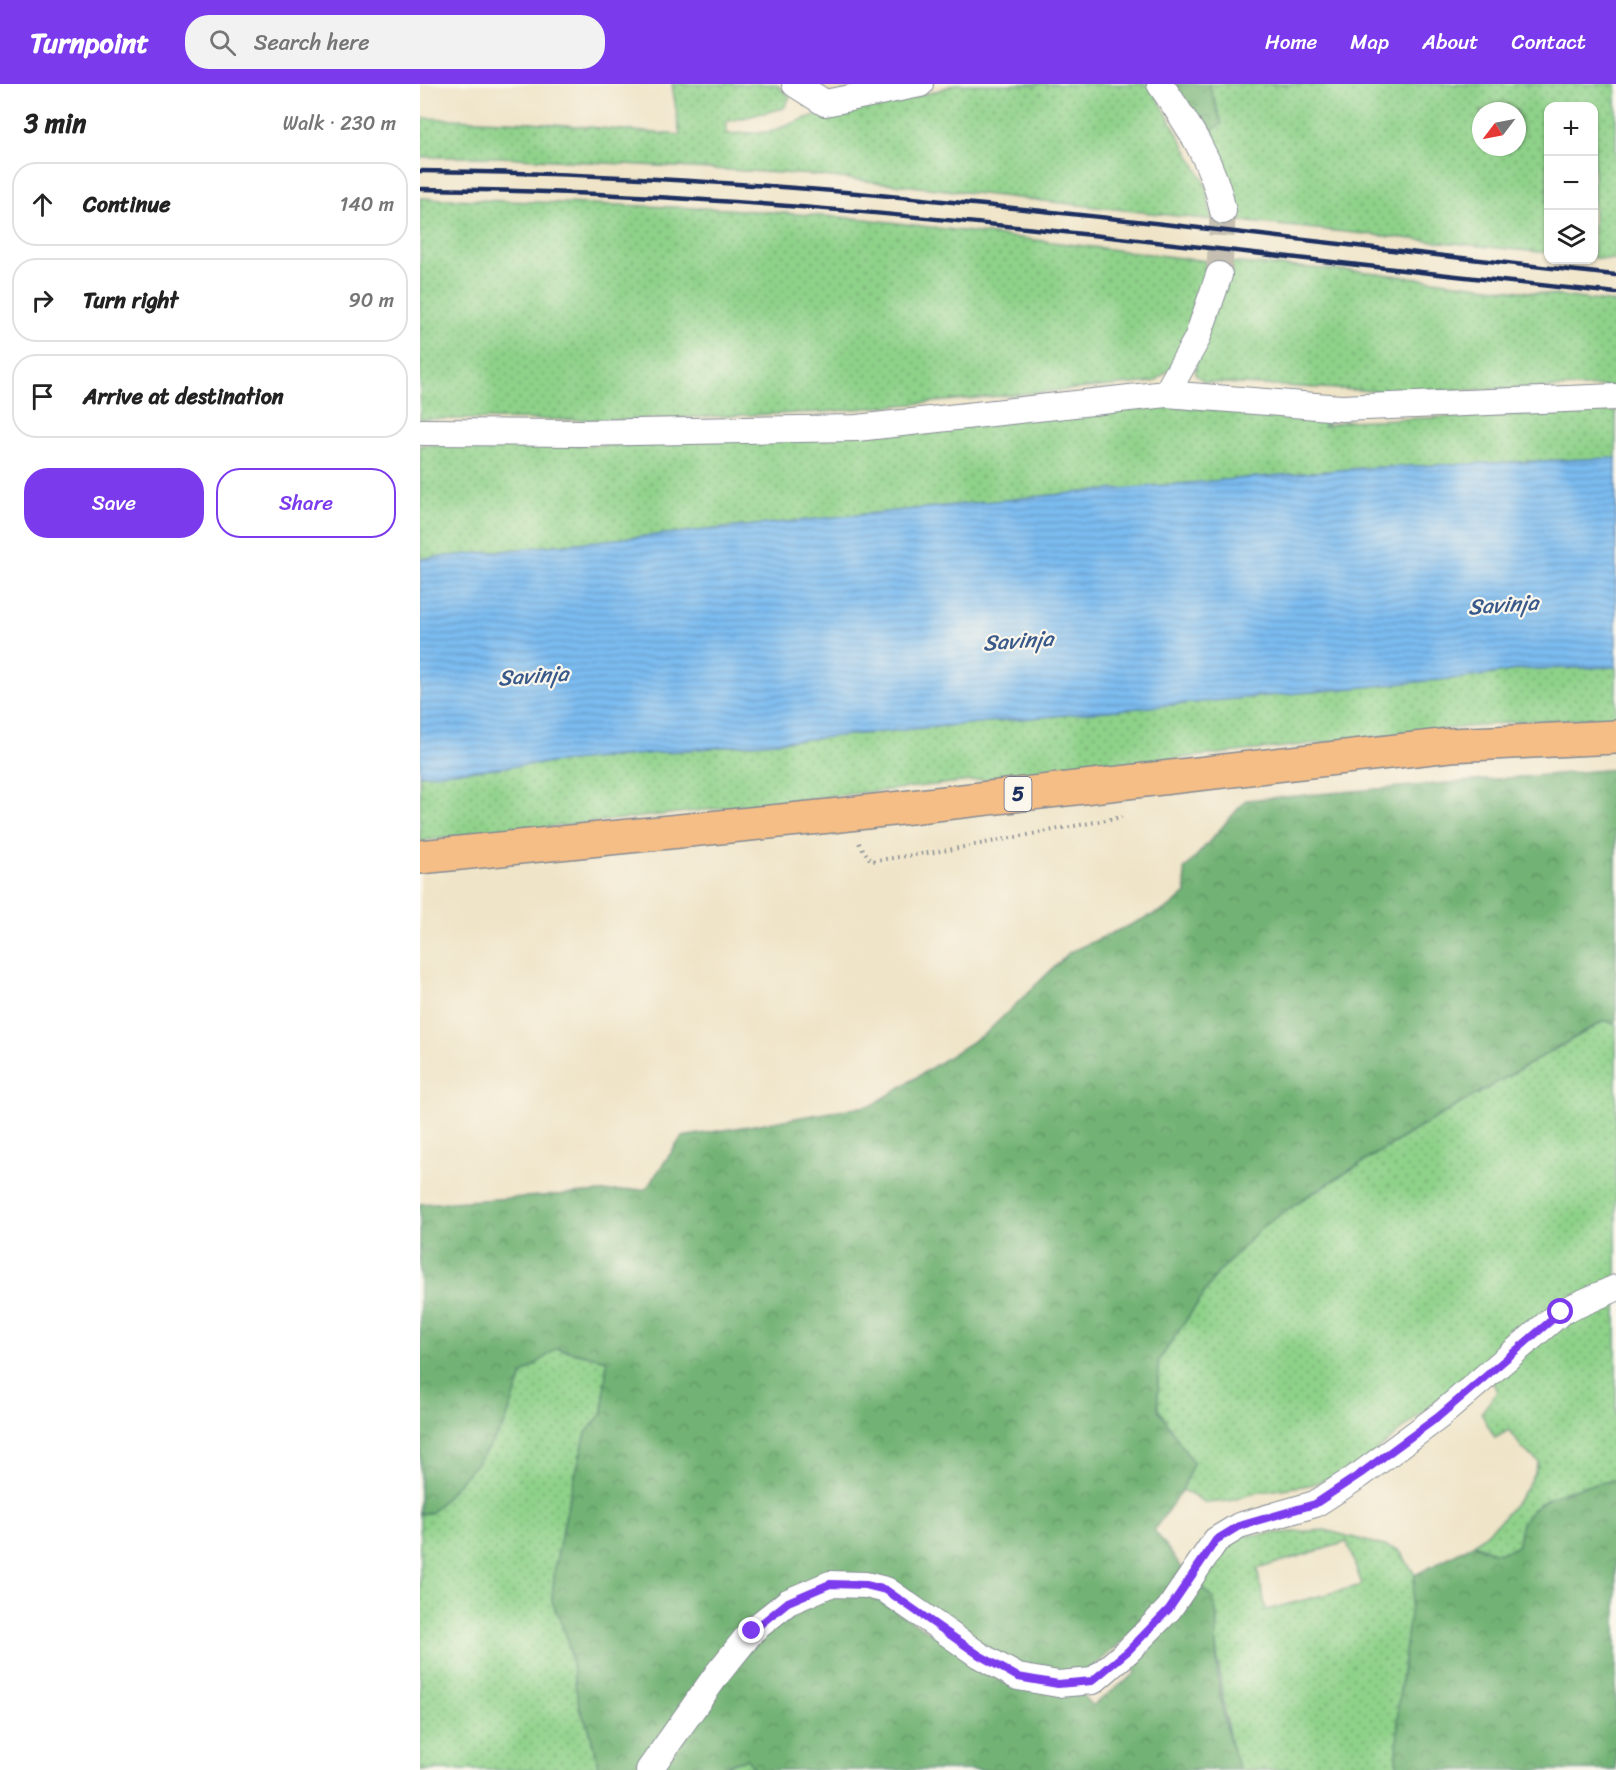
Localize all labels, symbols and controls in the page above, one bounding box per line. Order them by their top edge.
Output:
search box [185,15,605,69]
text: Turnpoint [30,18,149,67]
text: Search here [254,23,370,62]
text: Home [1265,23,1317,61]
text: Map [1350,23,1389,61]
text: About [1422,23,1479,61]
text: Contact [1512,23,1586,61]
icon: search [206,26,239,59]
text: 3 min [24,100,86,146]
north arrow [1472,102,1526,156]
map controls [1544,102,1598,264]
button: + [1544,102,1598,156]
text: Walk · 230 m [283,106,396,141]
button: − [1544,156,1598,210]
text: Continue [83,185,171,224]
text: 140 m [340,187,394,222]
icon: ahead [26,188,59,221]
button: layers [1544,210,1598,264]
text: Turn right [83,281,178,320]
text: 90 m [349,283,394,318]
icon: right [26,284,59,317]
text: Arrive at destination [83,377,284,416]
icon: arrive [26,380,59,413]
button: Save [24,468,204,538]
button: Share [216,468,396,538]
water label: Savinja [1467,582,1541,626]
water label: Savinja [982,618,1056,662]
water label: Savinja [497,653,571,697]
road number: 5 [1004,777,1032,811]
route start [1547,1298,1573,1324]
route end [738,1617,764,1643]

